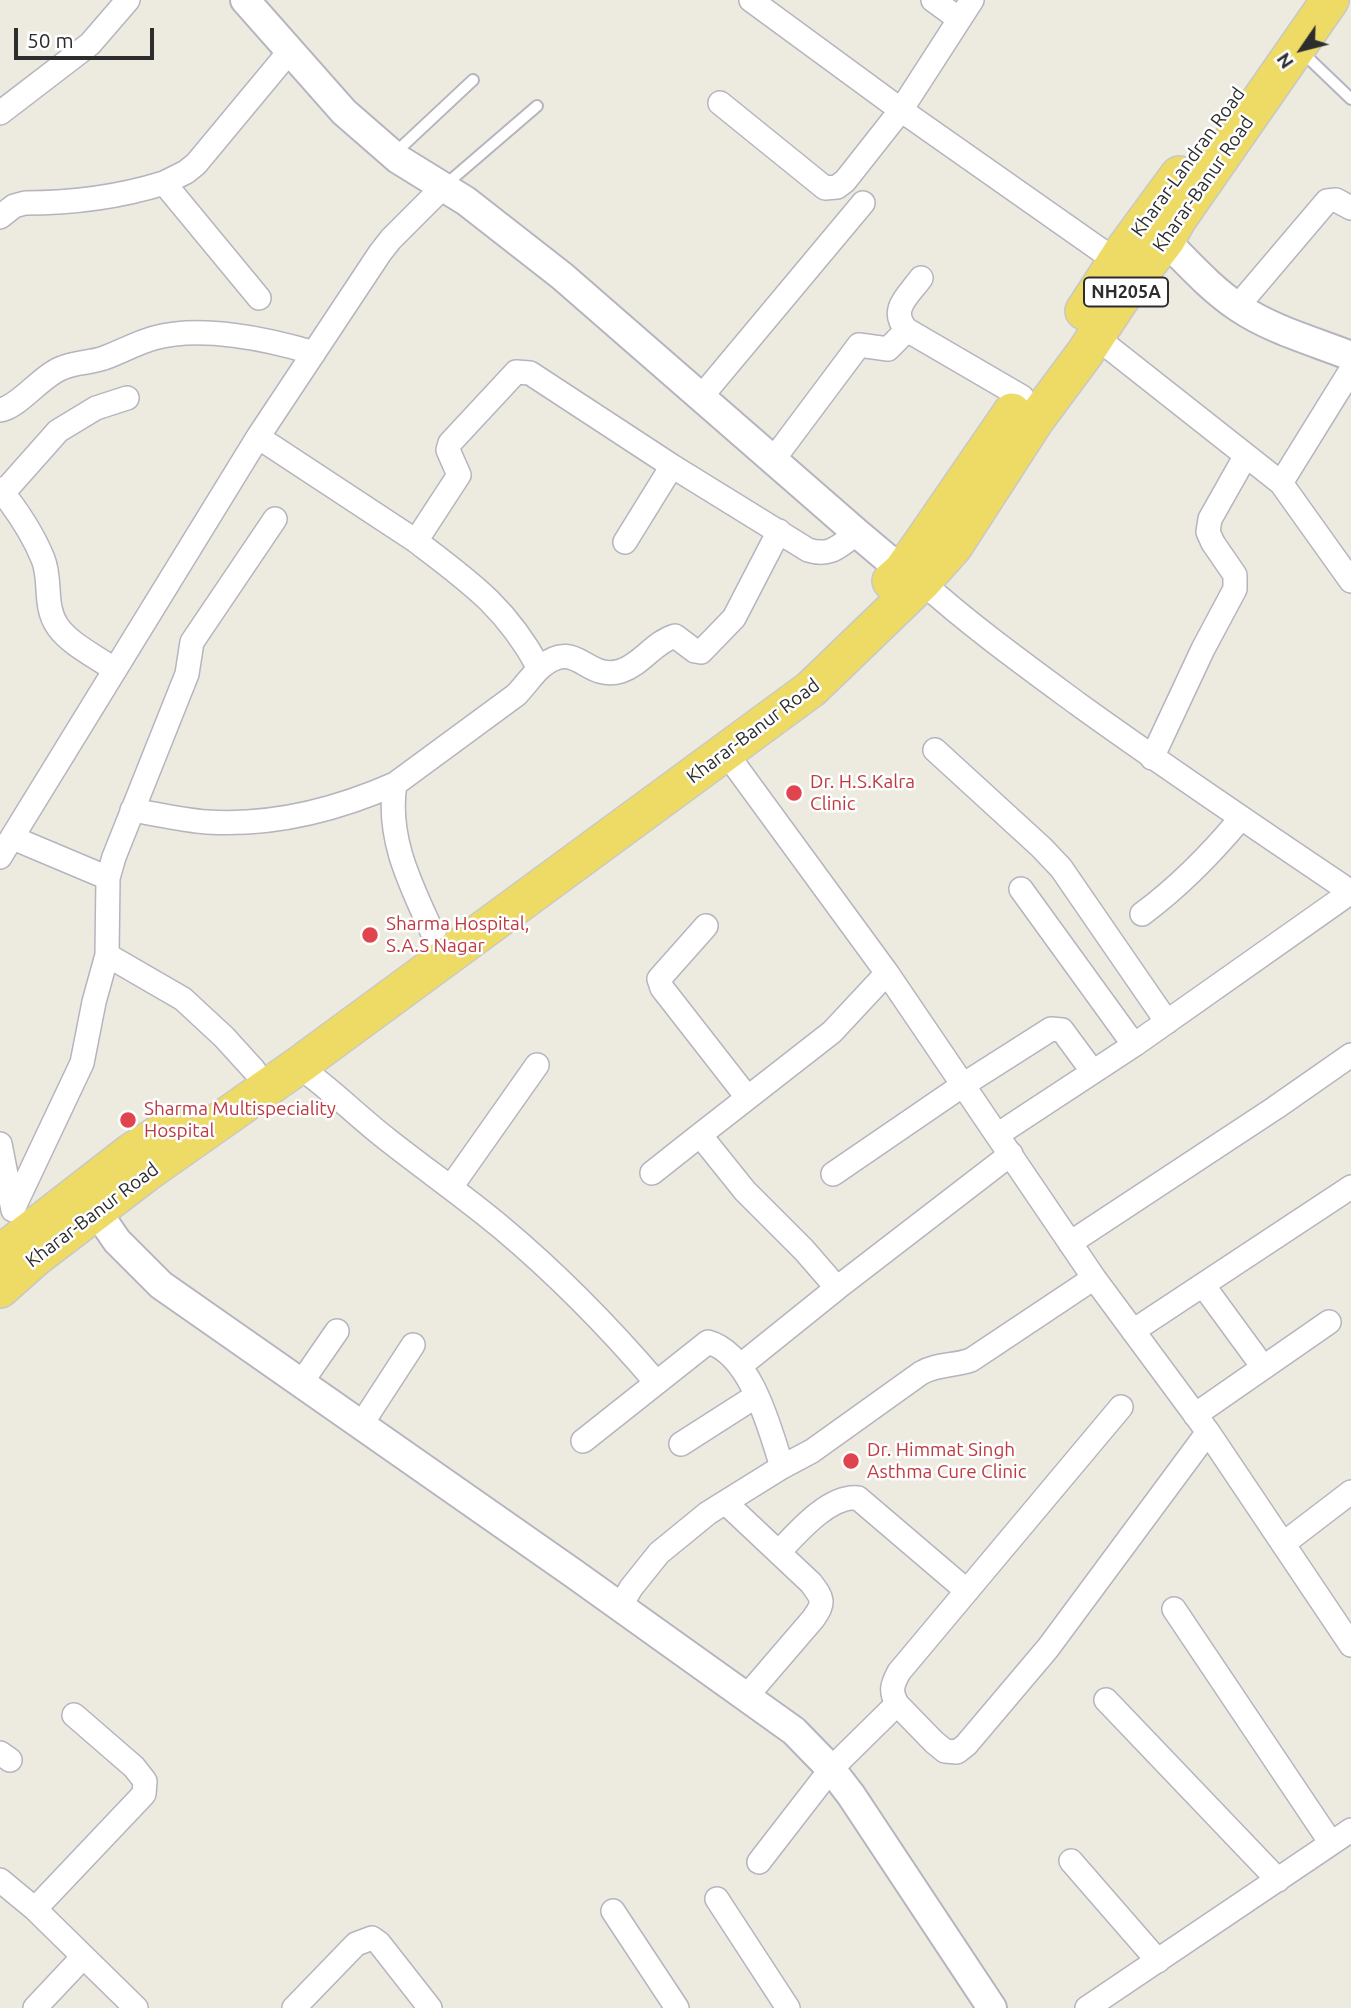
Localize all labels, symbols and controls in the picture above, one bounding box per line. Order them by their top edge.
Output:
scale bar [18,14,158,58]
north arrow [1267,14,1337,84]
text: 50 m [27,28,74,52]
text: N [1272,49,1298,73]
street label: Kharar-Landran Road [1126,83,1250,241]
street label: Kharar-Banur Road [1148,112,1258,256]
road number: NH205A [1084,278,1168,306]
street label: Kharar-Banur Road [682,674,824,788]
place label: Dr. H.S.Kalra Clinic [810,771,915,815]
marker: Dr. H.S.Kalra Clinic [784,783,804,803]
place label: Sharma Hospital, S.A.S Nagar [386,913,530,957]
marker: Sharma Hospital, S.A.S Nagar [360,925,380,945]
place label: Sharma Multispeciality Hospital [144,1098,336,1142]
marker: Sharma Multispeciality Hospital [118,1110,138,1130]
street label: Kharar-Banur Road [21,1158,163,1272]
place label: Dr. Himmat Singh Asthma Cure Clinic [867,1439,1027,1483]
marker: Dr. Himmat Singh Asthma Cure Clinic [841,1451,861,1471]

